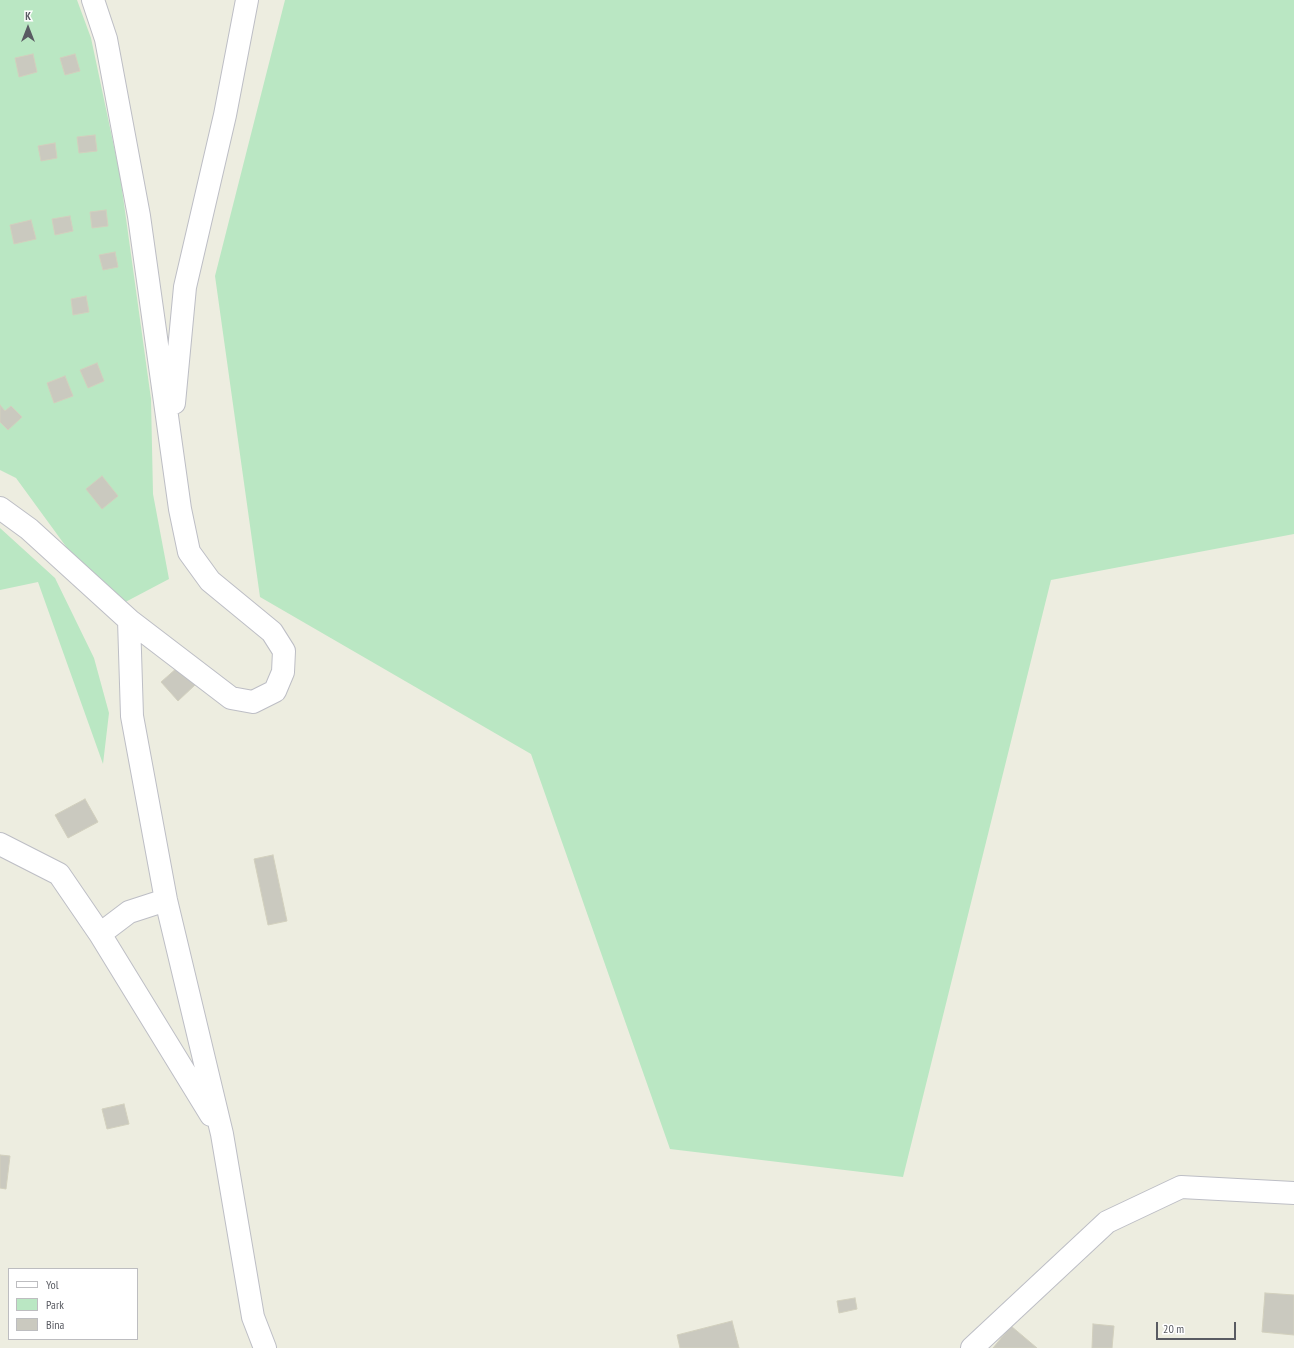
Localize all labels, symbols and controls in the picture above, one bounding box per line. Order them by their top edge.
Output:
north arrow [8,8,48,48]
text: K [25,9,31,23]
legend [8,1268,138,1340]
text: Yol [46,1277,59,1292]
text: Park [46,1297,64,1312]
scale bar [1158,1314,1238,1340]
text: Bina [46,1317,64,1332]
text: 20 m [1163,1321,1184,1336]

